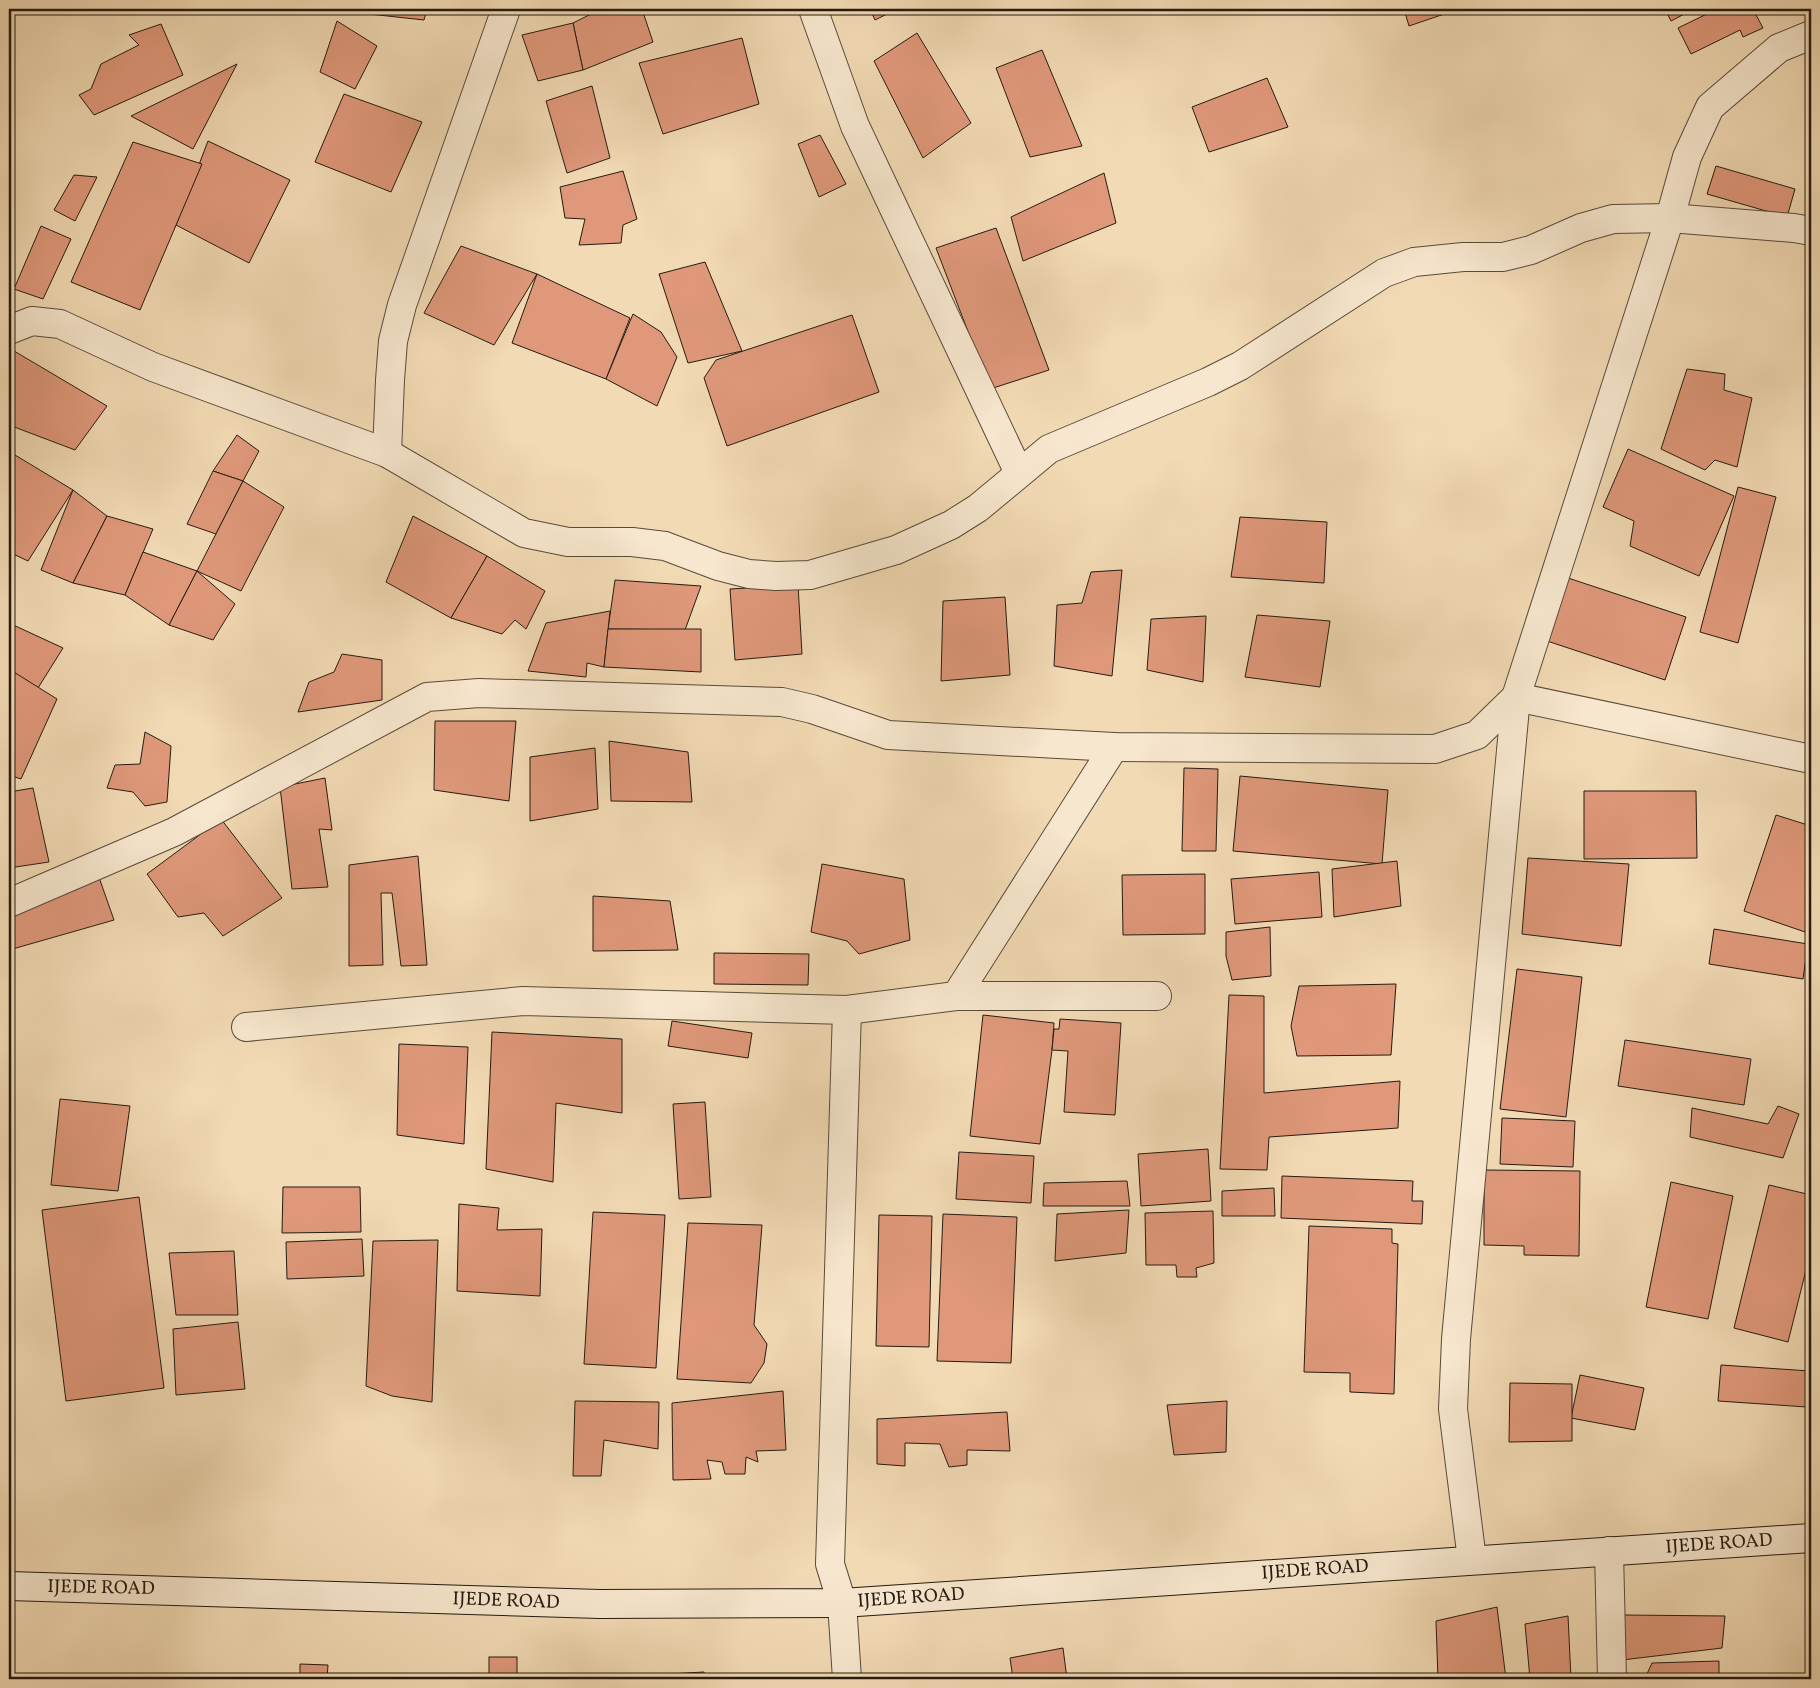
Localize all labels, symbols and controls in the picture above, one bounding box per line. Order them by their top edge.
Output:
street label: IJEDE ROAD [1665,1527,1774,1561]
street label: IJEDE ROAD [1261,1553,1370,1587]
street label: IJEDE ROAD [47,1574,155,1602]
street label: IJEDE ROAD [857,1581,966,1615]
street label: IJEDE ROAD [452,1586,560,1616]

